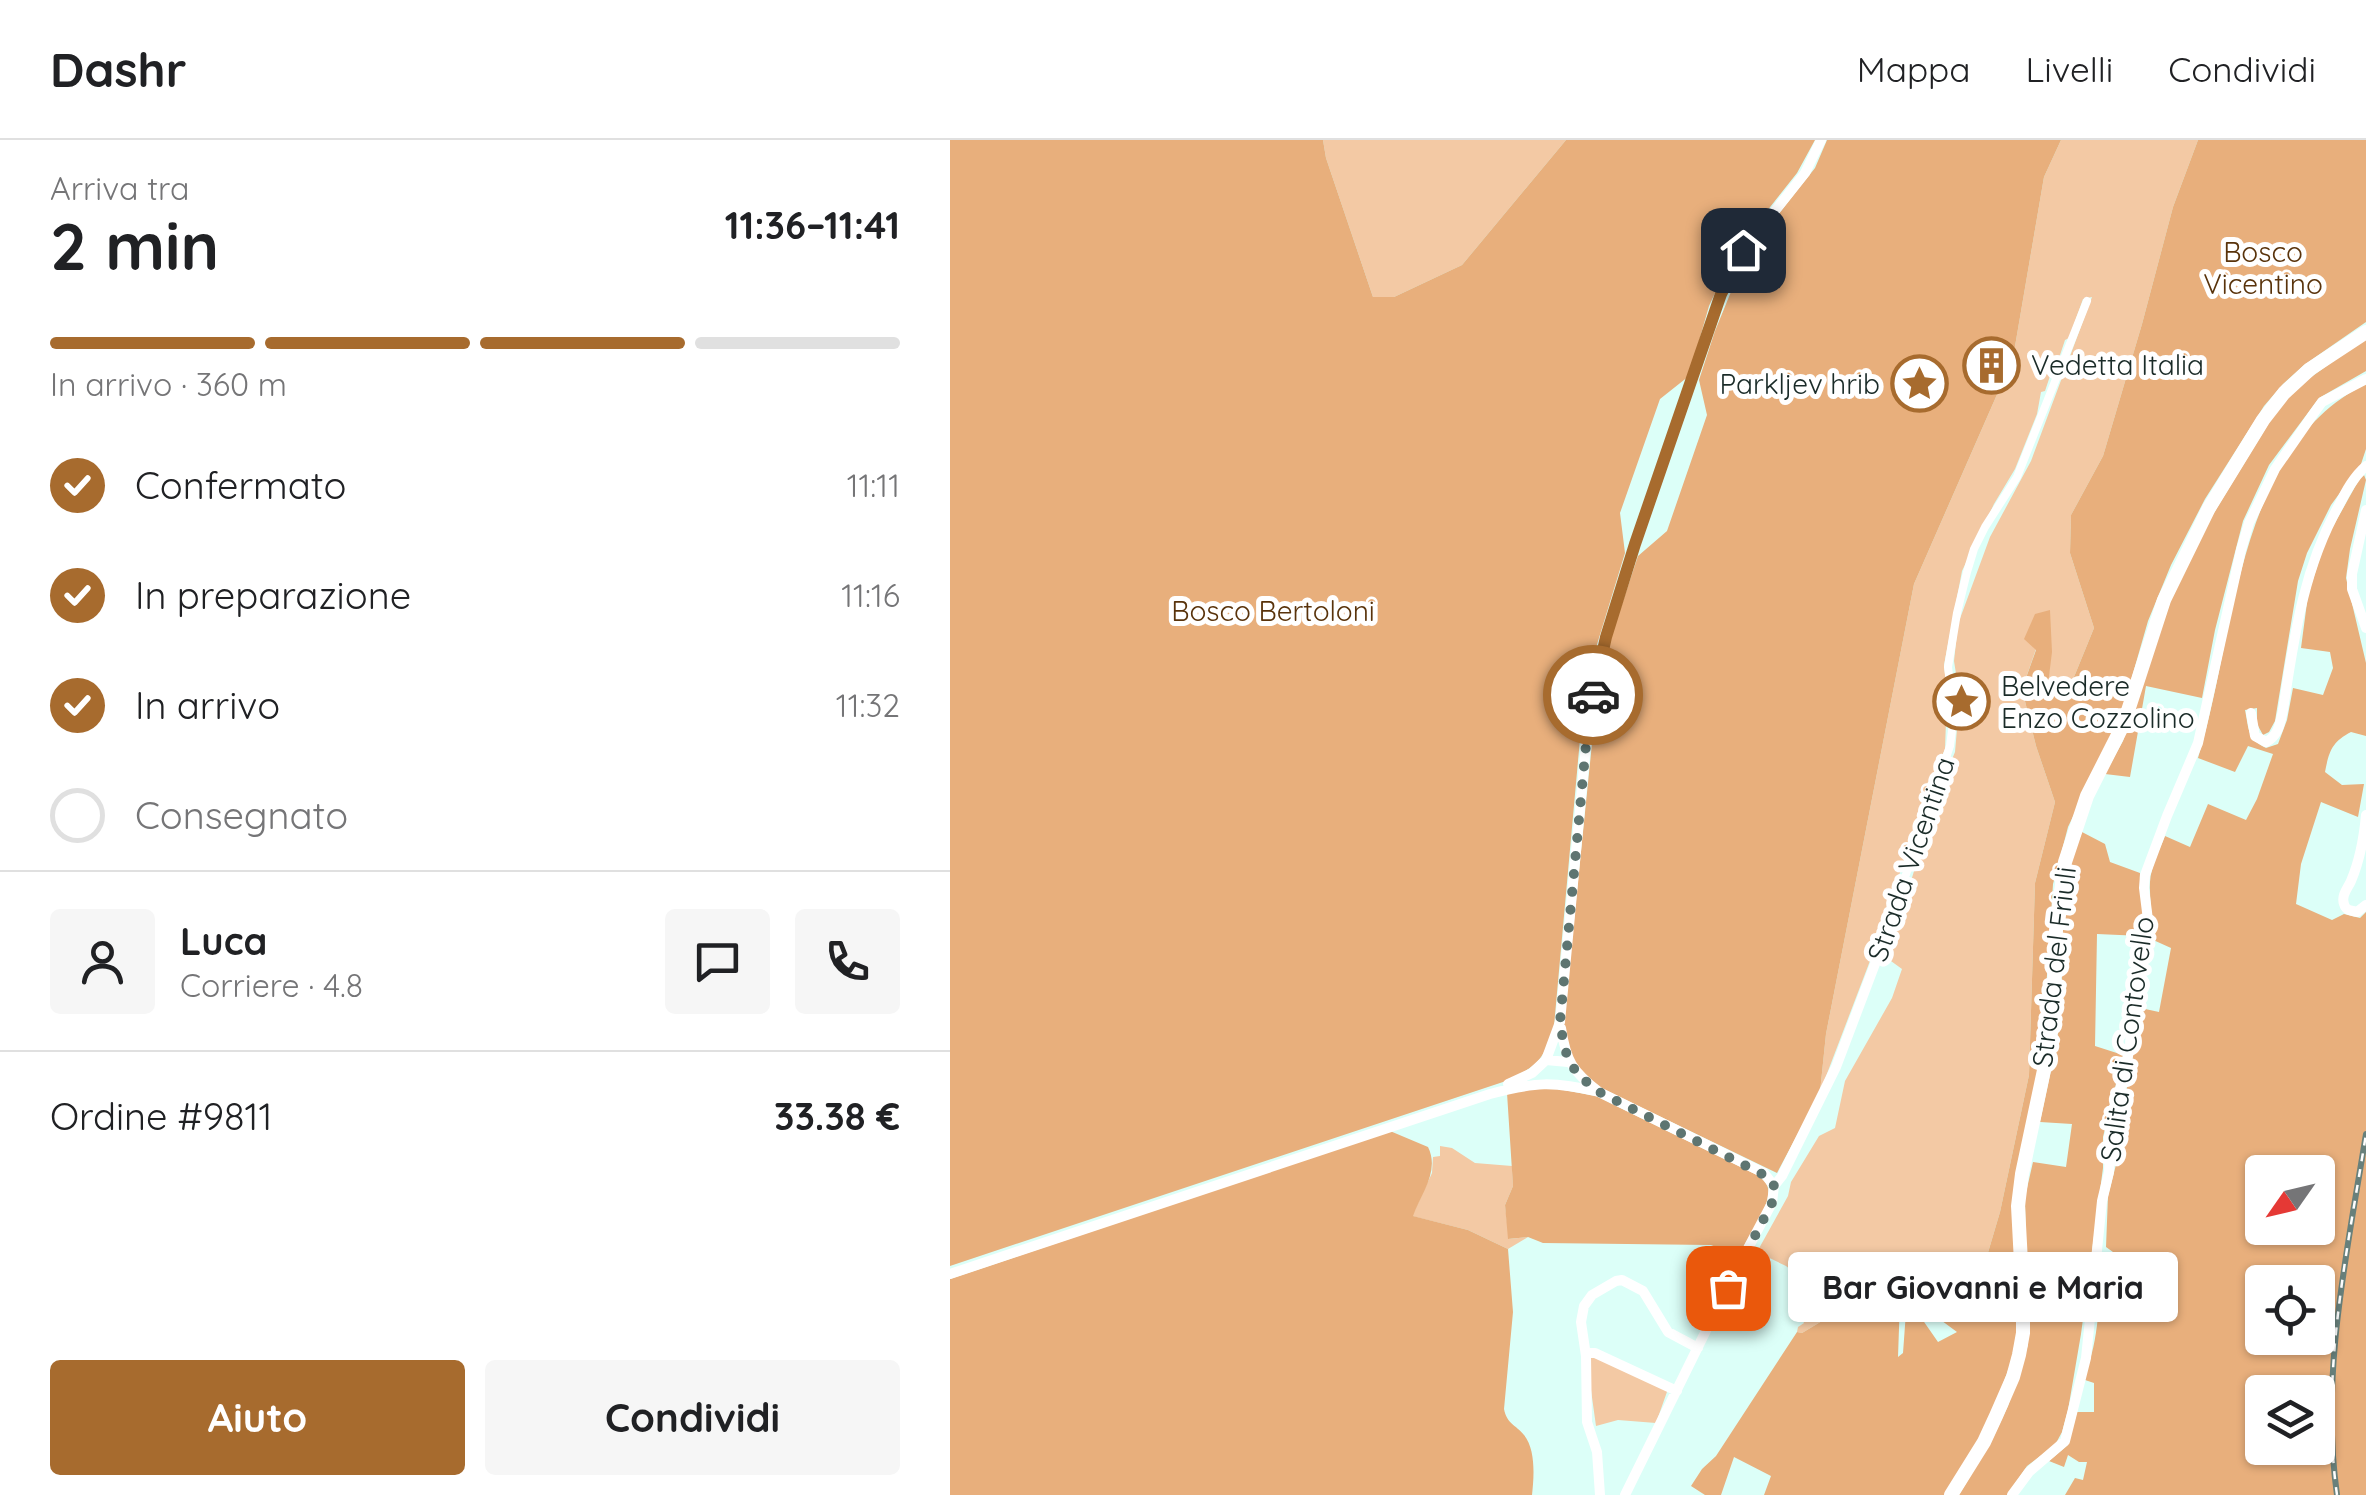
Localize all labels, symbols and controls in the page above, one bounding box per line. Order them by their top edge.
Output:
text: Dashr [50,39,187,99]
text: Mappa [1857,47,1971,91]
text: Livelli [2026,47,2113,91]
text: Condividi [2168,47,2316,91]
text: Arriva tra [50,168,189,208]
text: 11:36–11:41 [725,201,900,249]
text: 2 min [50,205,219,286]
pin [1701,208,1786,293]
icon: home [1716,223,1771,278]
park label: Bosco Vicentino [2203,234,2323,301]
building icon: Vedetta Italia [1962,335,2022,395]
place label: Vedetta Italia [2031,347,2204,382]
place icon: Parkljev hrib [1889,354,1949,414]
text: In arrivo · 360 m [50,364,287,404]
place label: Parkljev hrib [1719,366,1880,401]
icon: check [50,458,105,513]
text: Confermato [135,461,346,509]
text: 11:11 [847,465,900,505]
icon: check [50,568,105,623]
text: In preparazione [135,571,411,619]
text: 11:16 [841,575,900,615]
park label: Bosco Bertoloni [1171,593,1375,628]
courier [1543,645,1643,745]
icon: car [1566,668,1621,723]
place label: Belvedere Enzo Cozzolino [2001,668,2195,735]
place icon: Belvedere Enzo Cozzolino [1932,672,1992,732]
icon: check [50,678,105,733]
text: In arrivo [135,681,280,729]
text: 11:32 [836,685,900,725]
street label: Strada Vicentina [1859,752,1962,966]
text: Consegnato [135,791,348,839]
street label: Strada del Friuli [2024,865,2083,1069]
button: person [50,909,155,1014]
button: chat [665,909,770,1014]
button: phone [795,909,900,1014]
street label: Salita di Contovello [2092,914,2161,1164]
text: Luca [180,917,267,965]
text: Corriere · 4.8 [180,965,363,1005]
text: Ordine #9811 [50,1092,273,1140]
text: 33.38 € [774,1092,900,1140]
north arrow [2245,1155,2335,1245]
map controls [2245,1155,2335,1465]
pin [1686,1246,1771,1331]
callout: Bar Giovanni e Maria [1788,1253,2178,1323]
icon: bag [1701,1261,1756,1316]
button: locate [2245,1265,2335,1355]
text: Bar Giovanni e Maria [1822,1267,2144,1307]
button: Aiuto [50,1360,465,1475]
button: Condividi [485,1360,900,1475]
button: layers [2245,1375,2335,1465]

